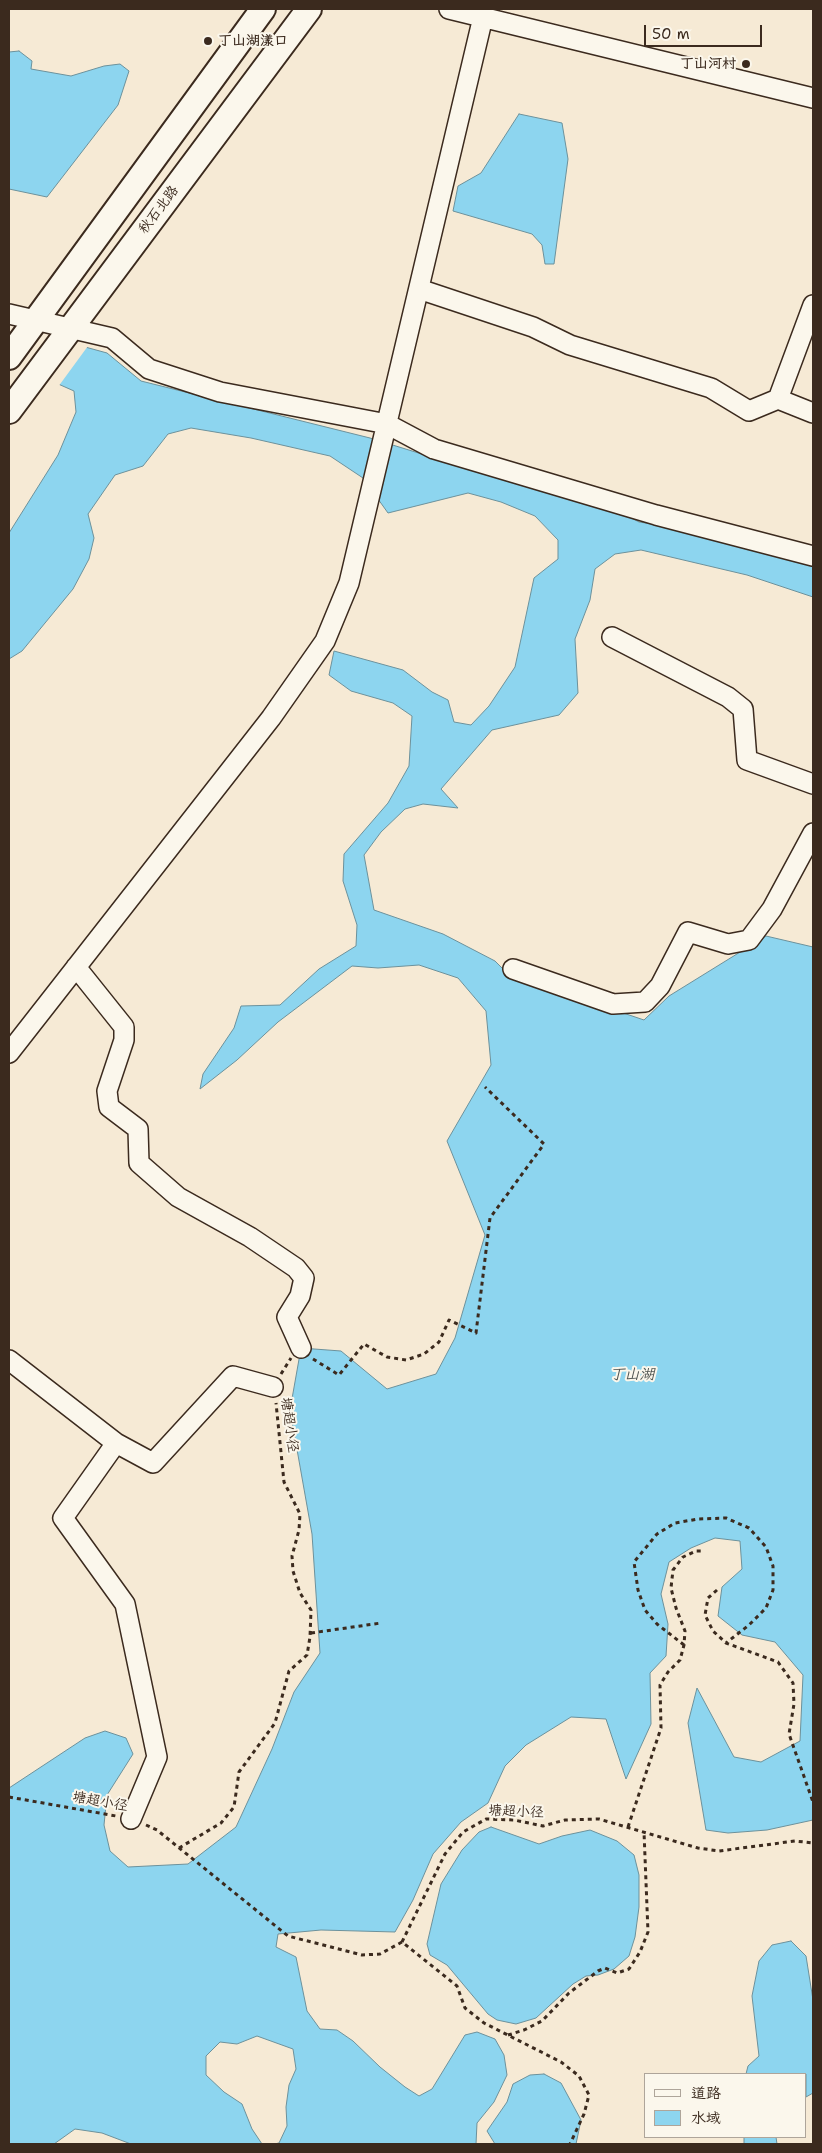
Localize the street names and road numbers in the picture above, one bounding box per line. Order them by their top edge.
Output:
street label: 秋石北路 [135,183,183,237]
street label: 塘超小径 [277,1396,301,1454]
street label: 塘超小径 [71,1789,129,1815]
street label: 塘超小径 [488,1803,544,1821]

